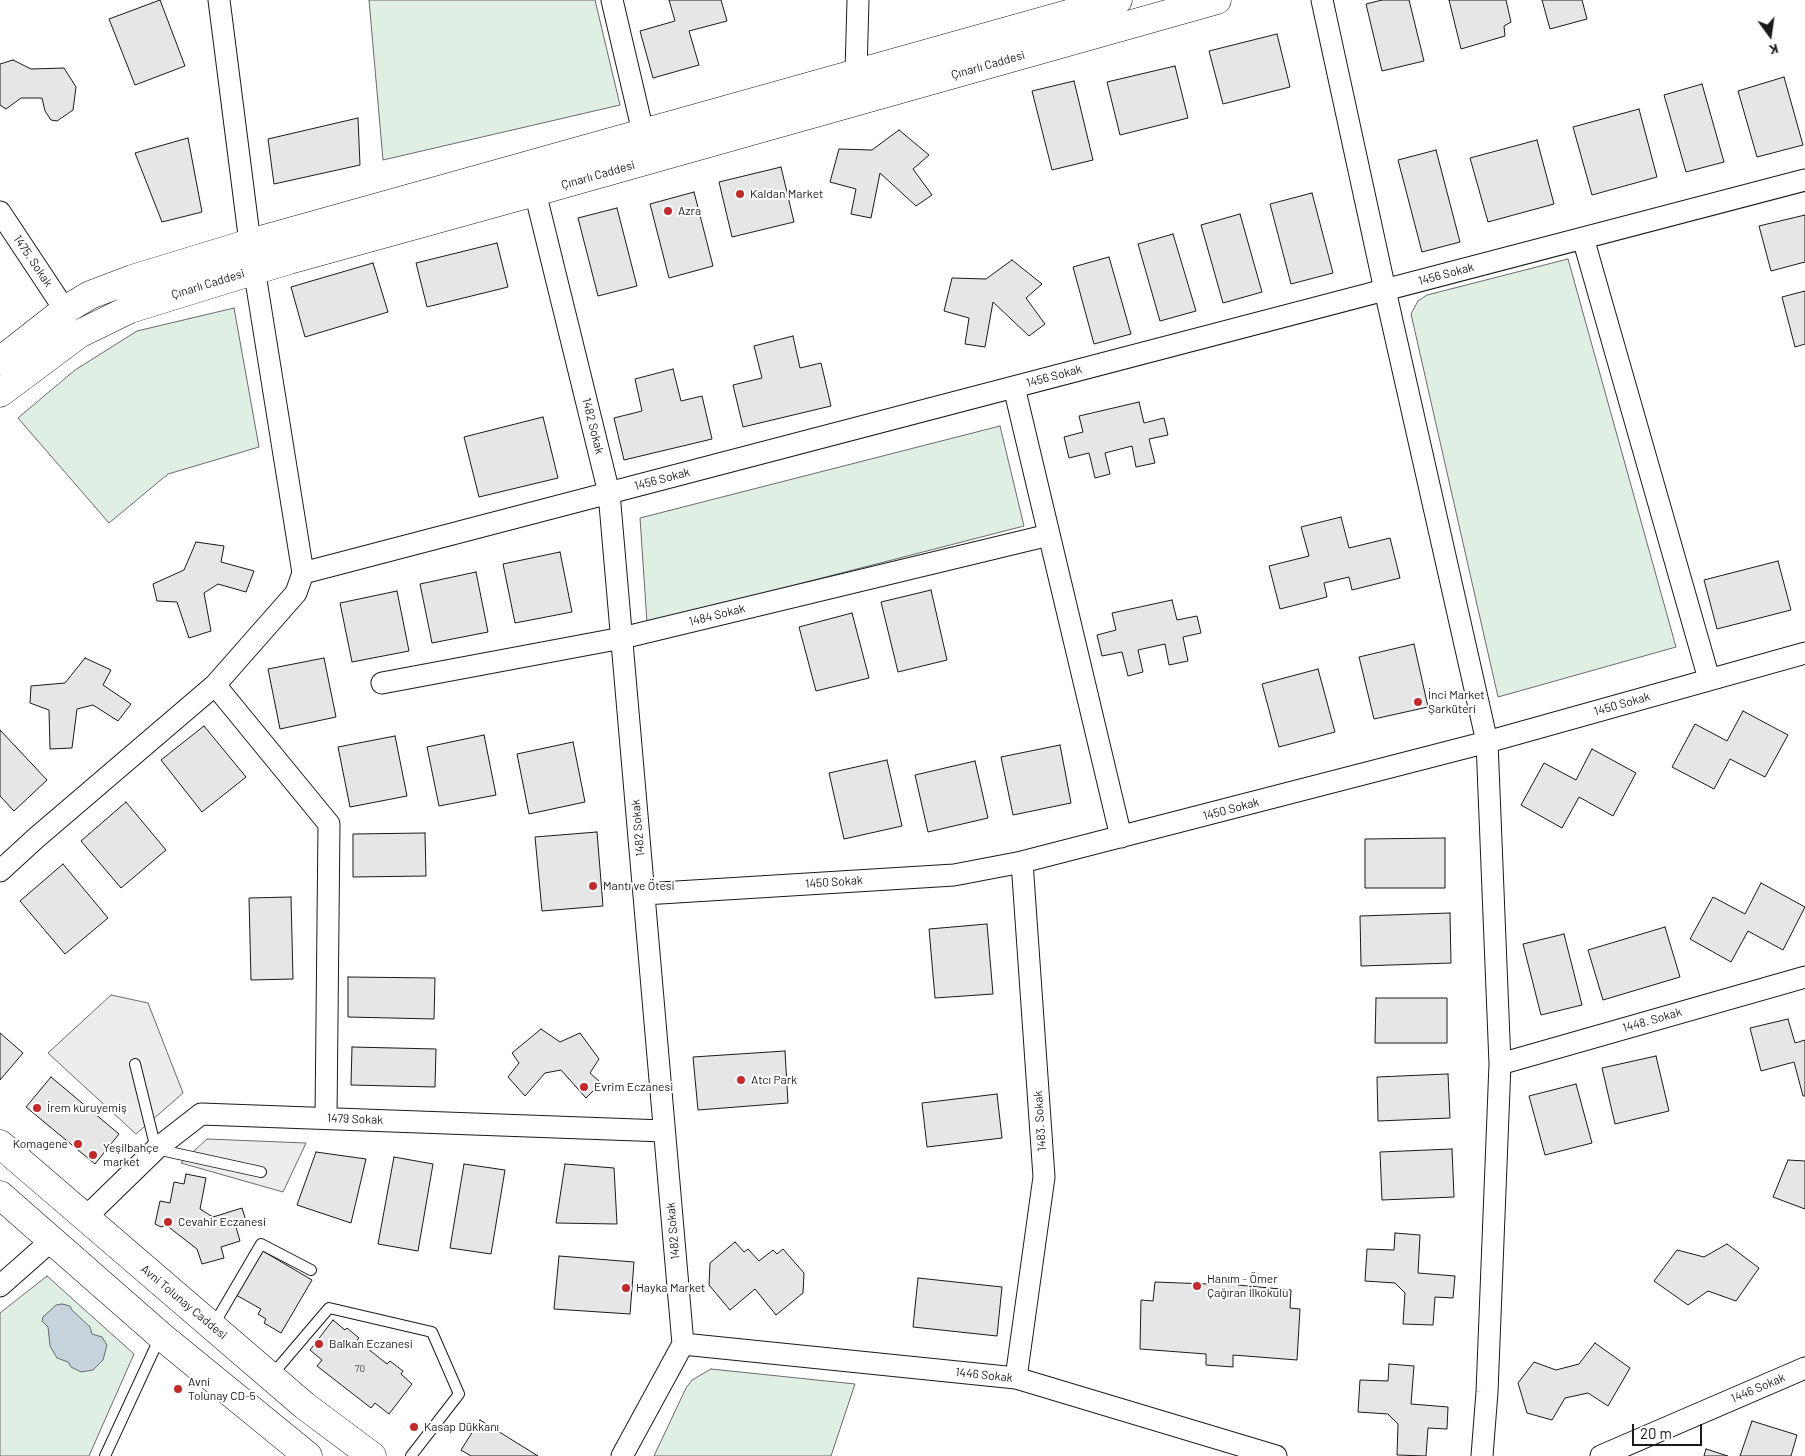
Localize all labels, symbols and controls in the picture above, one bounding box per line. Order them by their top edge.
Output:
north arrow [1745,10,1795,60]
text: K [1767,41,1780,59]
street label: Çınarlı Caddesi [949,48,1027,82]
street label: Çınarlı Caddesi [559,158,637,192]
place label: Kaldan Market [750,187,823,201]
marker: Kaldan Market [734,188,746,200]
place label: Azra [678,204,701,218]
marker: Azra [662,205,674,217]
street label: 1475. Sokak [10,232,56,290]
street label: 1456 Sokak [1417,260,1475,288]
street label: Çınarlı Caddesi [170,266,246,302]
street label: 1456 Sokak [1025,362,1083,390]
street label: 1482 Sokak [579,396,607,456]
street label: 1456 Sokak [633,465,691,493]
street label: 1484 Sokak [687,601,747,629]
place label: İnci Market Şarküteri [1428,688,1485,716]
street label: 1450 Sokak [1592,689,1652,719]
marker: İnci Market Şarküteri [1412,696,1424,708]
street label: 1450 Sokak [1201,795,1261,823]
street label: 1482 Sokak [628,799,648,857]
street label: 1450 Sokak [805,873,863,891]
place label: Mantı ve Ötesi [603,879,675,893]
marker: Mantı ve Ötesi [587,880,599,892]
street label: 1448. Sokak [1621,1005,1683,1035]
place label: Atcı Park [751,1073,797,1087]
marker: Atcı Park [735,1074,747,1086]
place label: Evrim Eczanesi [594,1080,673,1094]
marker: Evrim Eczanesi [578,1081,590,1093]
street label: 1483. Sokak [1031,1090,1049,1152]
place label: İrem kuruyemiş [47,1101,127,1115]
marker: İrem kuruyemiş [31,1102,43,1114]
street label: 1479 Sokak [327,1111,383,1127]
place label: Komagene [13,1137,68,1151]
marker: Komagene [72,1138,84,1150]
place label: Yeşilbahçe market [103,1141,159,1169]
marker: Yeşilbahçe market [87,1149,99,1161]
street label: 1482 Sokak [663,1202,683,1260]
place label: Cevahir Eczanesi [178,1215,266,1229]
marker: Cevahir Eczanesi [162,1216,174,1228]
street label: Avni Tolunay Caddesi [138,1262,230,1342]
place label: Hanım - Ömer Çağıran İlkokulu [1207,1272,1288,1300]
marker: Hanım - Ömer Çağıran İlkokulu [1191,1280,1203,1292]
place label: Hayka Market [636,1281,705,1295]
marker: Hayka Market [620,1282,632,1294]
place label: Balkan Eczanesi [329,1337,413,1351]
marker: Balkan Eczanesi [313,1338,325,1350]
house number: 70 [355,1363,365,1375]
street label: 1446 Sokak [955,1365,1013,1385]
street label: 1446 Sokak [1729,1370,1787,1406]
place label: Avni Tolunay CD-5 [188,1375,256,1403]
marker: Avni Tolunay CD-5 [172,1383,184,1395]
scale bar [1635,1414,1705,1446]
place label: Kasap Dükkanı [424,1420,499,1434]
marker: Kasap Dükkanı [408,1421,420,1433]
text: 20 m [1640,1424,1672,1442]

